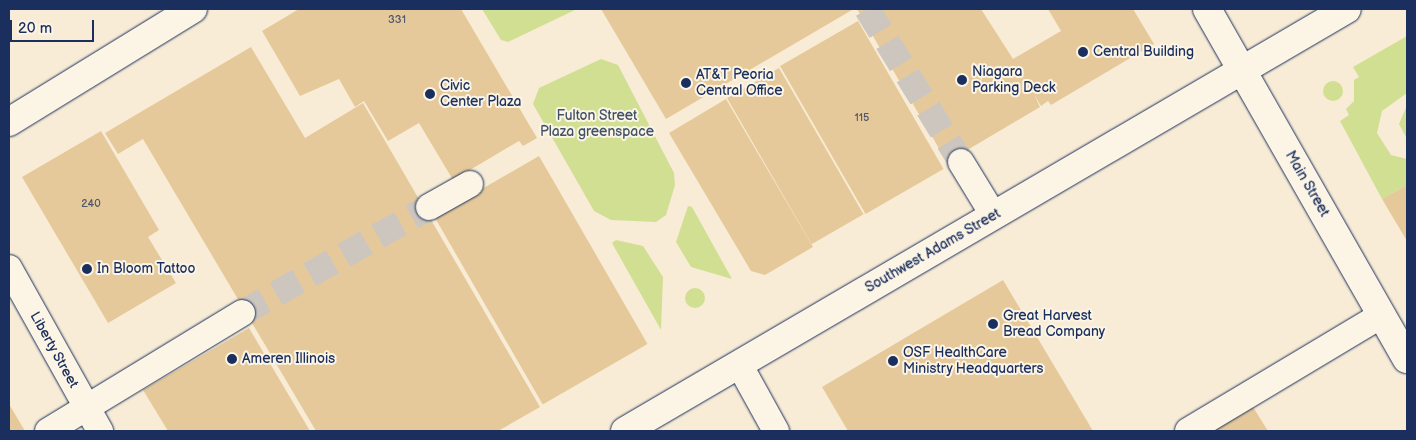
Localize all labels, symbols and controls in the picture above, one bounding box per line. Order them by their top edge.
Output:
scale bar [12,10,96,42]
house number: 331 [388,13,406,27]
text: 20 m [18,19,52,38]
place label: Central Building [1093,44,1194,60]
marker: Central Building [1077,46,1089,58]
place label: Niagara Parking Deck [972,64,1056,96]
place label: AT&T Peoria Central Office [696,67,782,100]
marker: Niagara Parking Deck [956,74,968,86]
marker: AT&T Peoria Central Office [680,77,692,89]
place label: Civic Center Plaza [440,78,521,110]
marker: Civic Center Plaza [424,88,436,100]
park label: Fulton Street Plaza greenspace [540,108,654,140]
house number: 115 [855,111,869,125]
street label: Main Street [1281,148,1333,220]
house number: 240 [81,197,101,211]
street label: Southwest Adams Street [862,205,1004,297]
place label: In Bloom Tattoo [97,261,196,277]
marker: In Bloom Tattoo [81,263,93,275]
place label: Great Harvest Bread Company [1003,308,1105,341]
street label: Liberty Street [26,309,82,391]
marker: Great Harvest Bread Company [987,318,999,330]
place label: OSF HealthCare Ministry Headquarters [903,345,1044,378]
place label: Ameren Illinois [242,351,335,367]
marker: Ameren Illinois [226,353,238,365]
marker: OSF HealthCare Ministry Headquarters [887,355,899,367]

